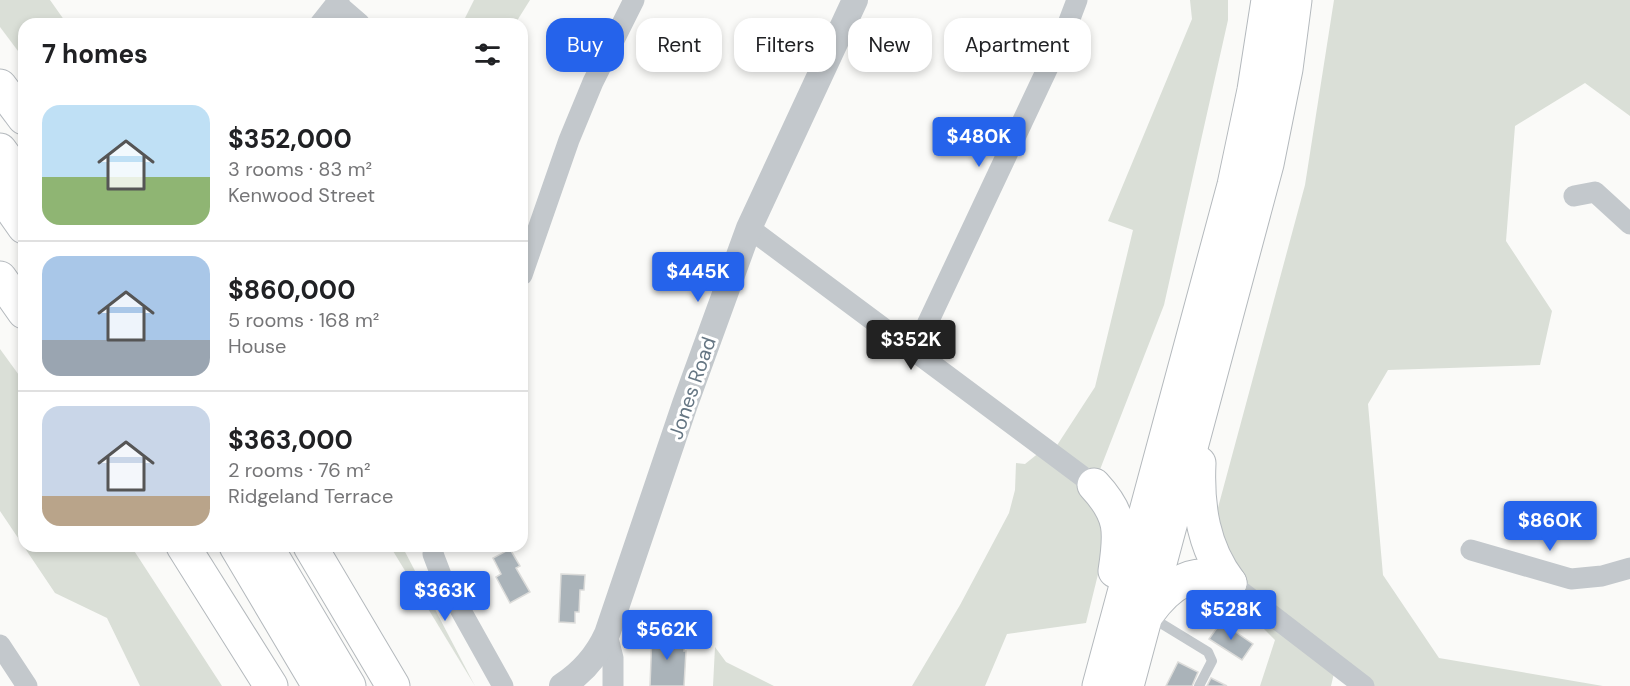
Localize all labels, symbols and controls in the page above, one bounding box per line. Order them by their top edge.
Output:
chip: Buy [546,18,624,72]
chip: Rent [636,18,722,72]
chip: Filters [734,18,836,72]
chip: New [848,18,932,72]
chip: Apartment [944,18,1091,72]
text: 7 homes [42,37,148,71]
icon: filters [471,38,504,71]
pin: $480K [937,117,1021,168]
text: $352,000 [228,122,352,156]
text: $480K [947,123,1011,149]
icon: home [90,129,162,201]
text: 3 rooms · 83 m² [228,156,372,182]
text: Kenwood Street [228,182,375,208]
pin: $445K [656,252,740,303]
text: $445K [666,258,730,284]
text: $860,000 [228,273,355,307]
icon: home [90,280,162,352]
text: 5 rooms · 168 m² [228,307,379,333]
pin: $352K [869,320,953,371]
text: $352K [880,326,942,352]
text: House [228,333,286,359]
street label: Jones Road [662,333,722,443]
text: $363,000 [228,423,353,457]
icon: home [90,430,162,502]
text: 2 rooms · 76 m² [228,457,371,483]
text: Ridgeland Terrace [228,483,393,509]
pin: $860K [1508,501,1592,552]
text: $860K [1518,507,1582,533]
pin: $363K [403,571,487,622]
text: $363K [414,577,476,603]
pin: $528K [1189,590,1273,641]
text: $528K [1200,596,1262,622]
pin: $562K [625,610,709,661]
text: $562K [636,616,698,642]

